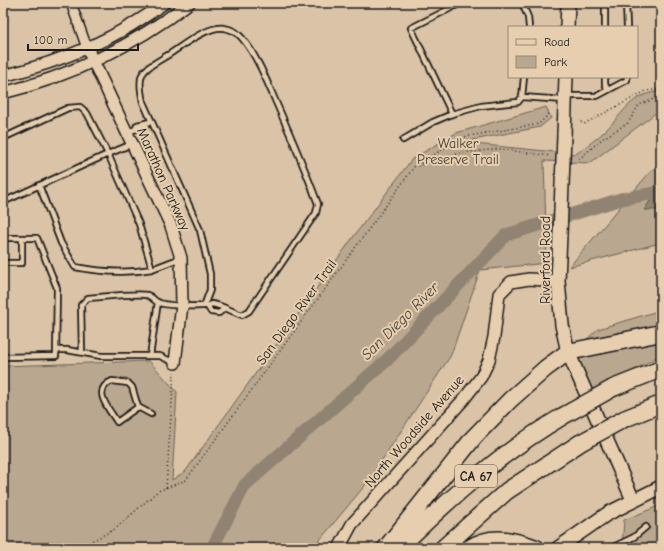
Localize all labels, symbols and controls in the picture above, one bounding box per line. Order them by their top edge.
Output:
scale bar [28,26,138,52]
legend [508,26,638,78]
text: 100 m [34,33,67,47]
text: Road [544,35,570,49]
text: Park [544,55,567,69]
street label: Marathon Parkway [133,125,194,234]
park label: Walker Preserve Trail [417,135,499,168]
street label: Riverford Road [537,216,554,304]
street label: San Diego River Trail [252,256,340,368]
water label: San Diego River [357,278,443,364]
street label: North Woodside Avenue [361,372,468,491]
road number: CA 67 [455,465,497,487]

